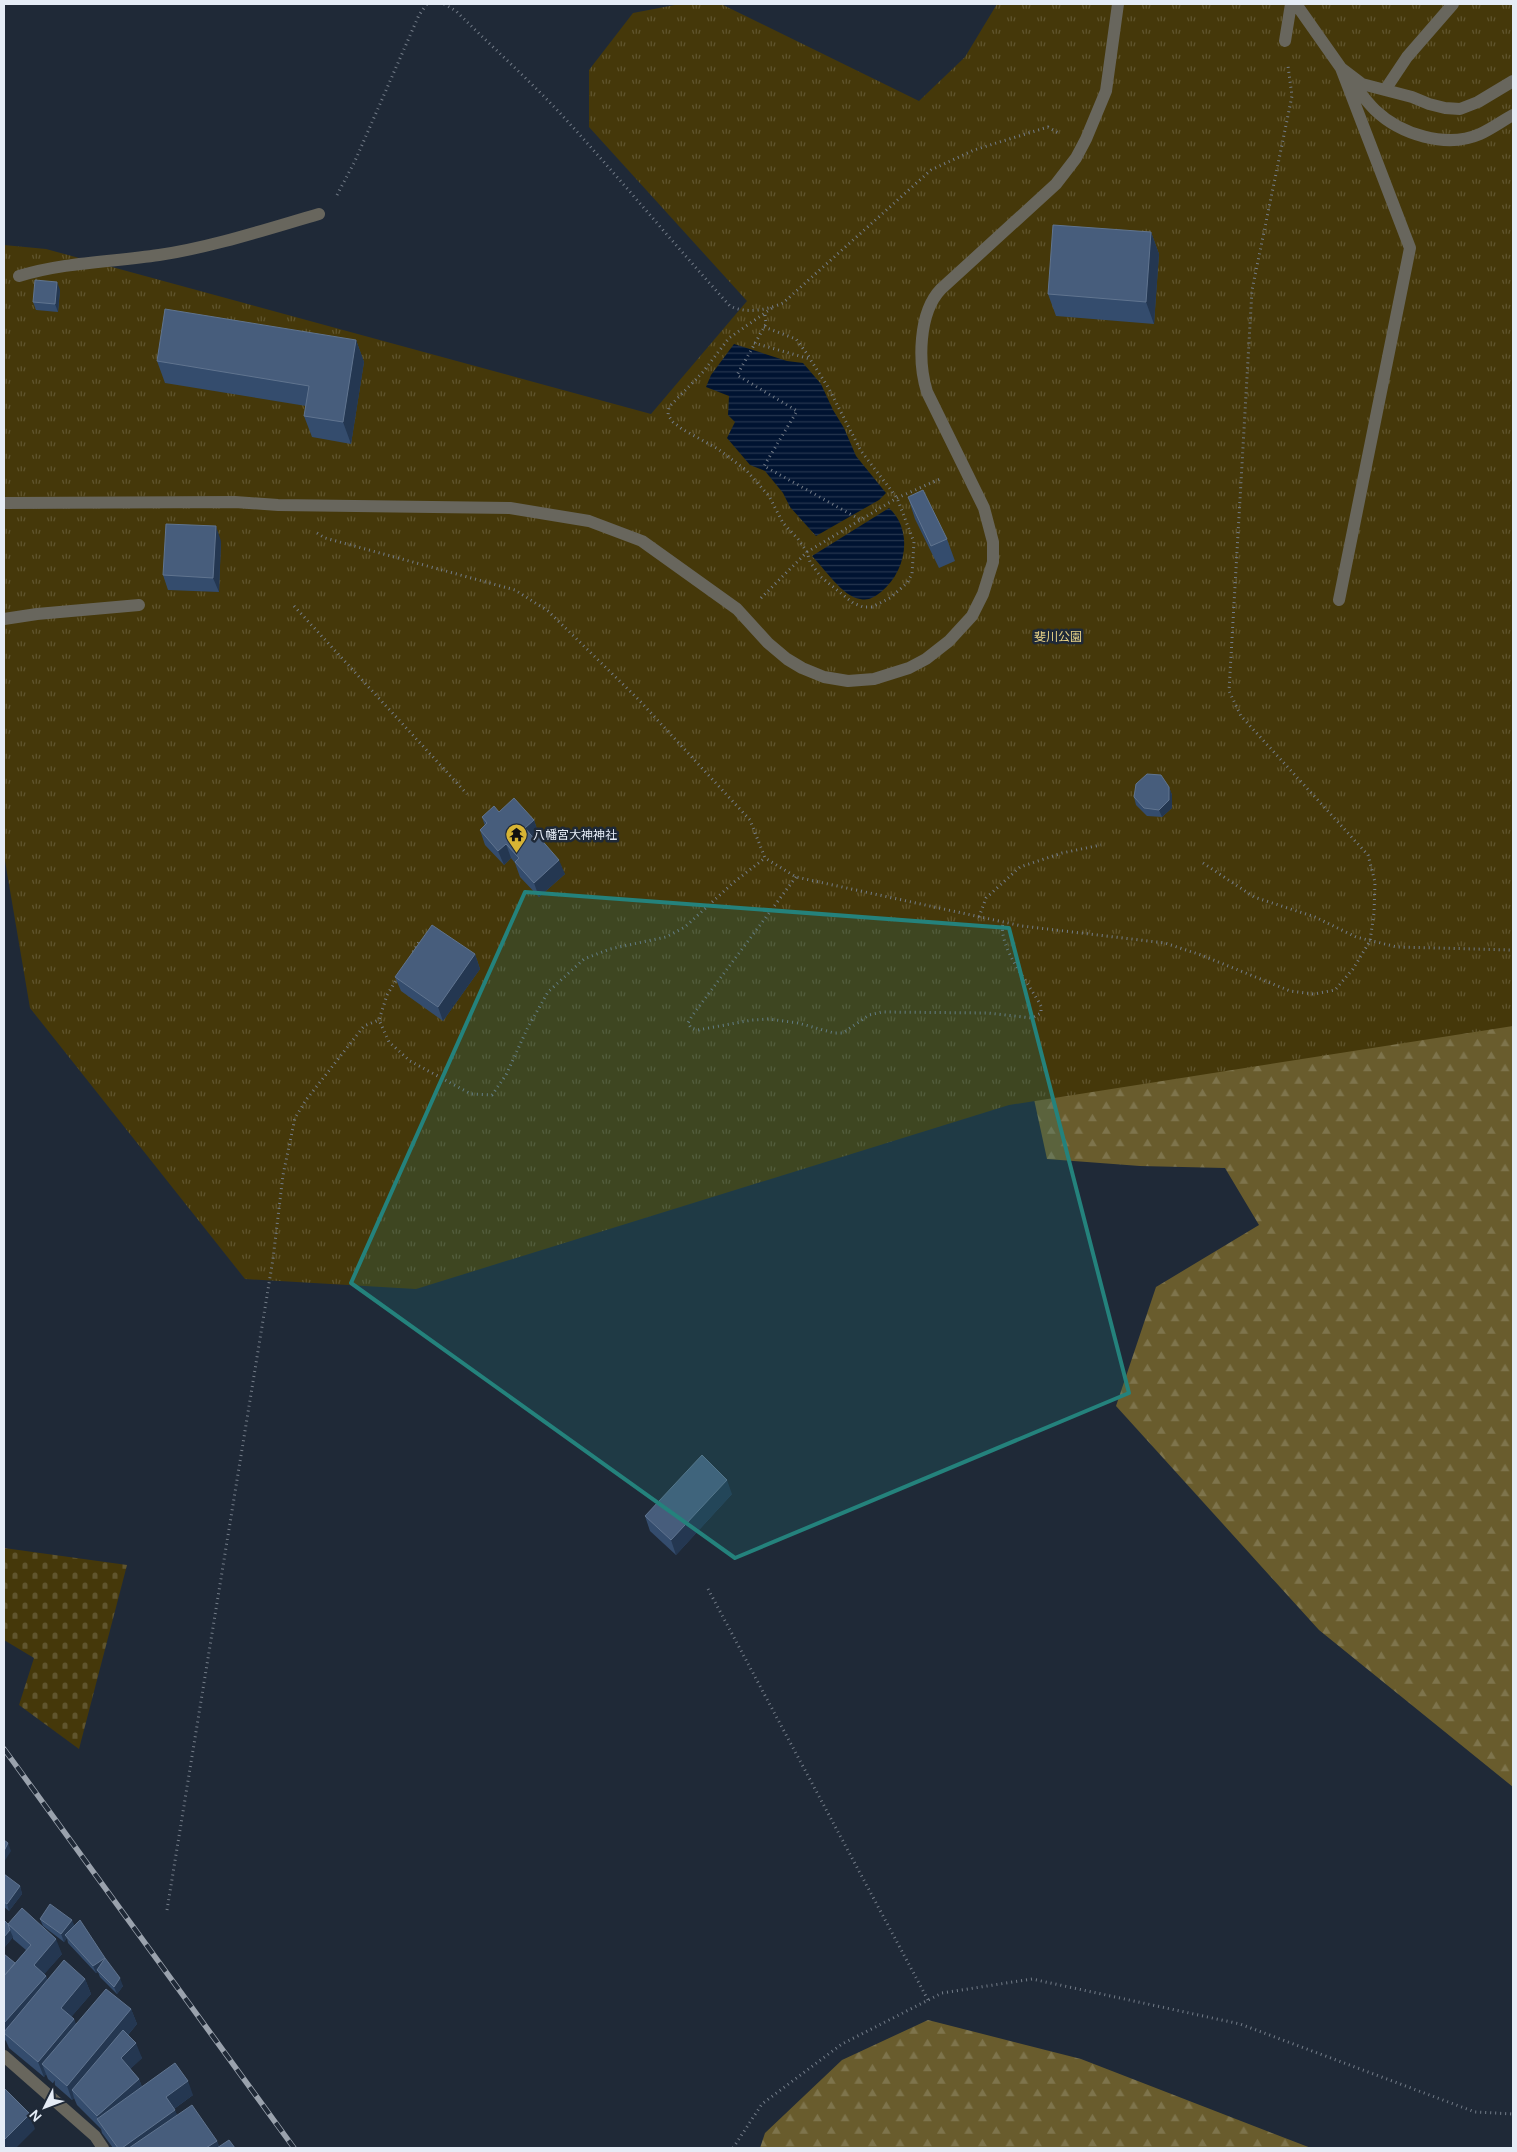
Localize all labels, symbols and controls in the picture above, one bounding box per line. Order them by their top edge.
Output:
park label: 斐川公園 [1034,629,1082,645]
temple icon: 八幡宮大神神社 [505,823,529,854]
place label: 八幡宮大神神社 [533,827,617,843]
north arrow [20,2082,70,2132]
text: N [25,2106,45,2126]

